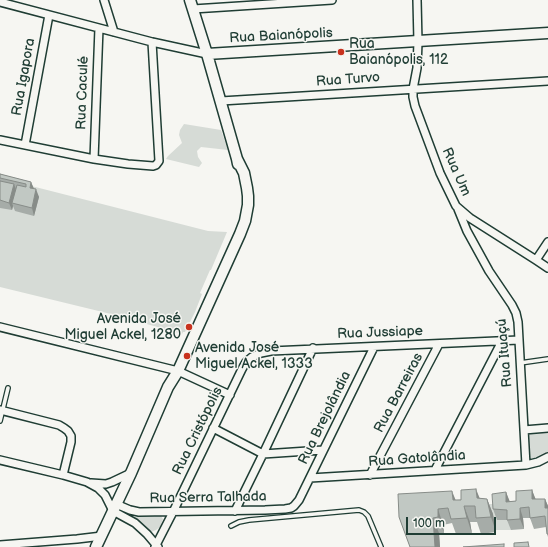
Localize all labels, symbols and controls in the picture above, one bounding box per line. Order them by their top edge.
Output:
street label: Rua Baianópolis [229,25,333,47]
place label: Rua Baianópolis, 112 [349,36,448,68]
street label: Rua Igapora [9,37,39,117]
marker: Rua Baianópolis, 112 [336,47,346,57]
street label: Rua Caculé [73,56,93,130]
street label: Rua Turvo [315,69,381,91]
street label: Rua Um [438,145,474,199]
place label: Avenida José Miguel Ackel, 1280 [64,311,181,344]
street label: Rua Ituaçú [494,318,516,388]
marker: Avenida José Miguel Ackel, 1280 [184,322,194,332]
street label: Rua Jussiape [337,323,423,343]
place label: Avenida José Miguel Ackel, 1333 [195,340,313,372]
street label: Rua Barreiras [371,350,427,436]
marker: Avenida José Miguel Ackel, 1333 [182,351,192,361]
street label: Rua Brejolândia [295,369,355,467]
street label: Rua Cristópolis [169,384,227,478]
street label: Rua Gatolândia [368,447,466,471]
street label: Rua Serra Talhada [149,489,267,507]
scale bar [408,509,498,535]
text: 100 m [413,516,445,531]

